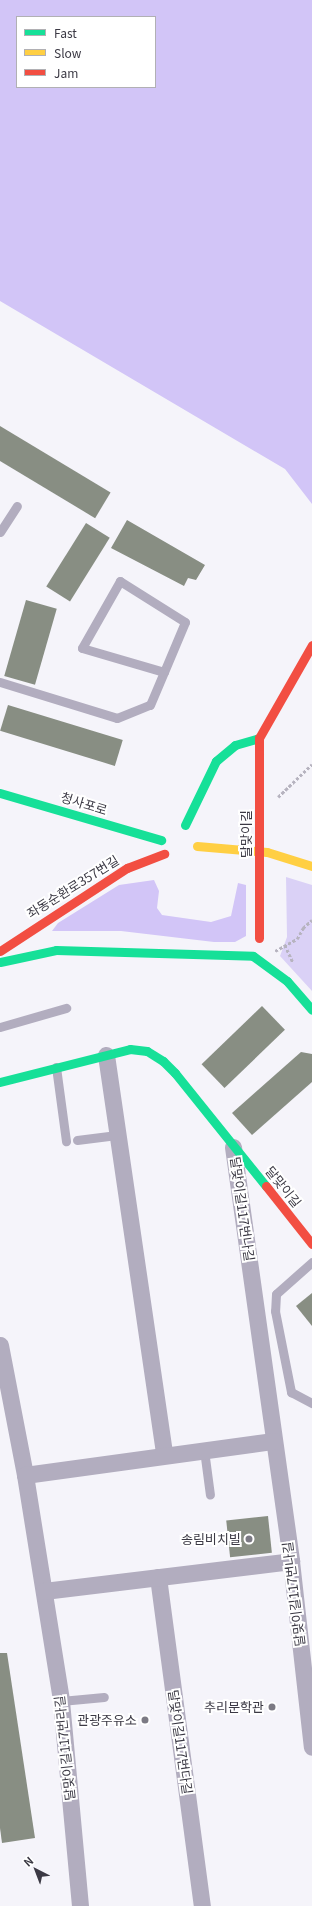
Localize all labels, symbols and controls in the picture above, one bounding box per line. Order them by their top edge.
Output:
legend [16,16,156,88]
text: Fast [54,24,77,41]
text: Slow [54,44,81,61]
text: Jam [54,64,78,81]
street label: 청사포로 [59,790,109,818]
street label: 달맞이길 [238,810,254,858]
street label: 좌동순환로357번길 [24,852,122,922]
street label: 달맞이길117번나길 [227,1156,257,1262]
street label: 달맞이길 [262,1164,304,1210]
place label: 송림비치빌 [181,1531,241,1547]
marker: 송림비치빌 [244,1534,254,1544]
street label: 달맞이길117번나길 [280,1541,308,1647]
street label: 달맞이길117번다길 [165,1689,195,1795]
street label: 달맞이길117번라길 [52,1695,78,1801]
place label: 추리문학관 [204,1699,264,1715]
marker: 추리문학관 [267,1702,277,1712]
place label: 관광주유소 [77,1712,137,1728]
marker: 관광주유소 [140,1715,150,1725]
north arrow [16,1850,56,1890]
text: N [20,1852,36,1870]

